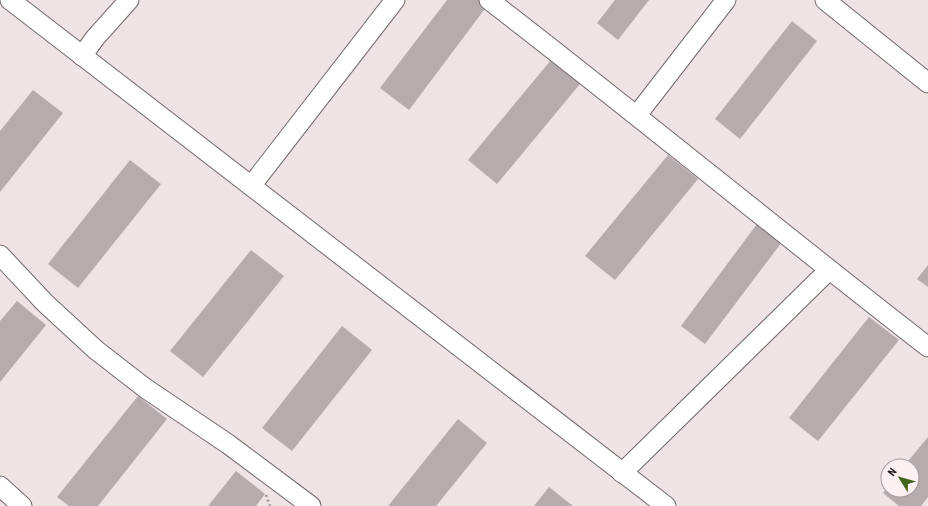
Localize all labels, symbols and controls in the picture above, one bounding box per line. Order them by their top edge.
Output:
north arrow [880,458,920,498]
text: N [885,465,900,479]

